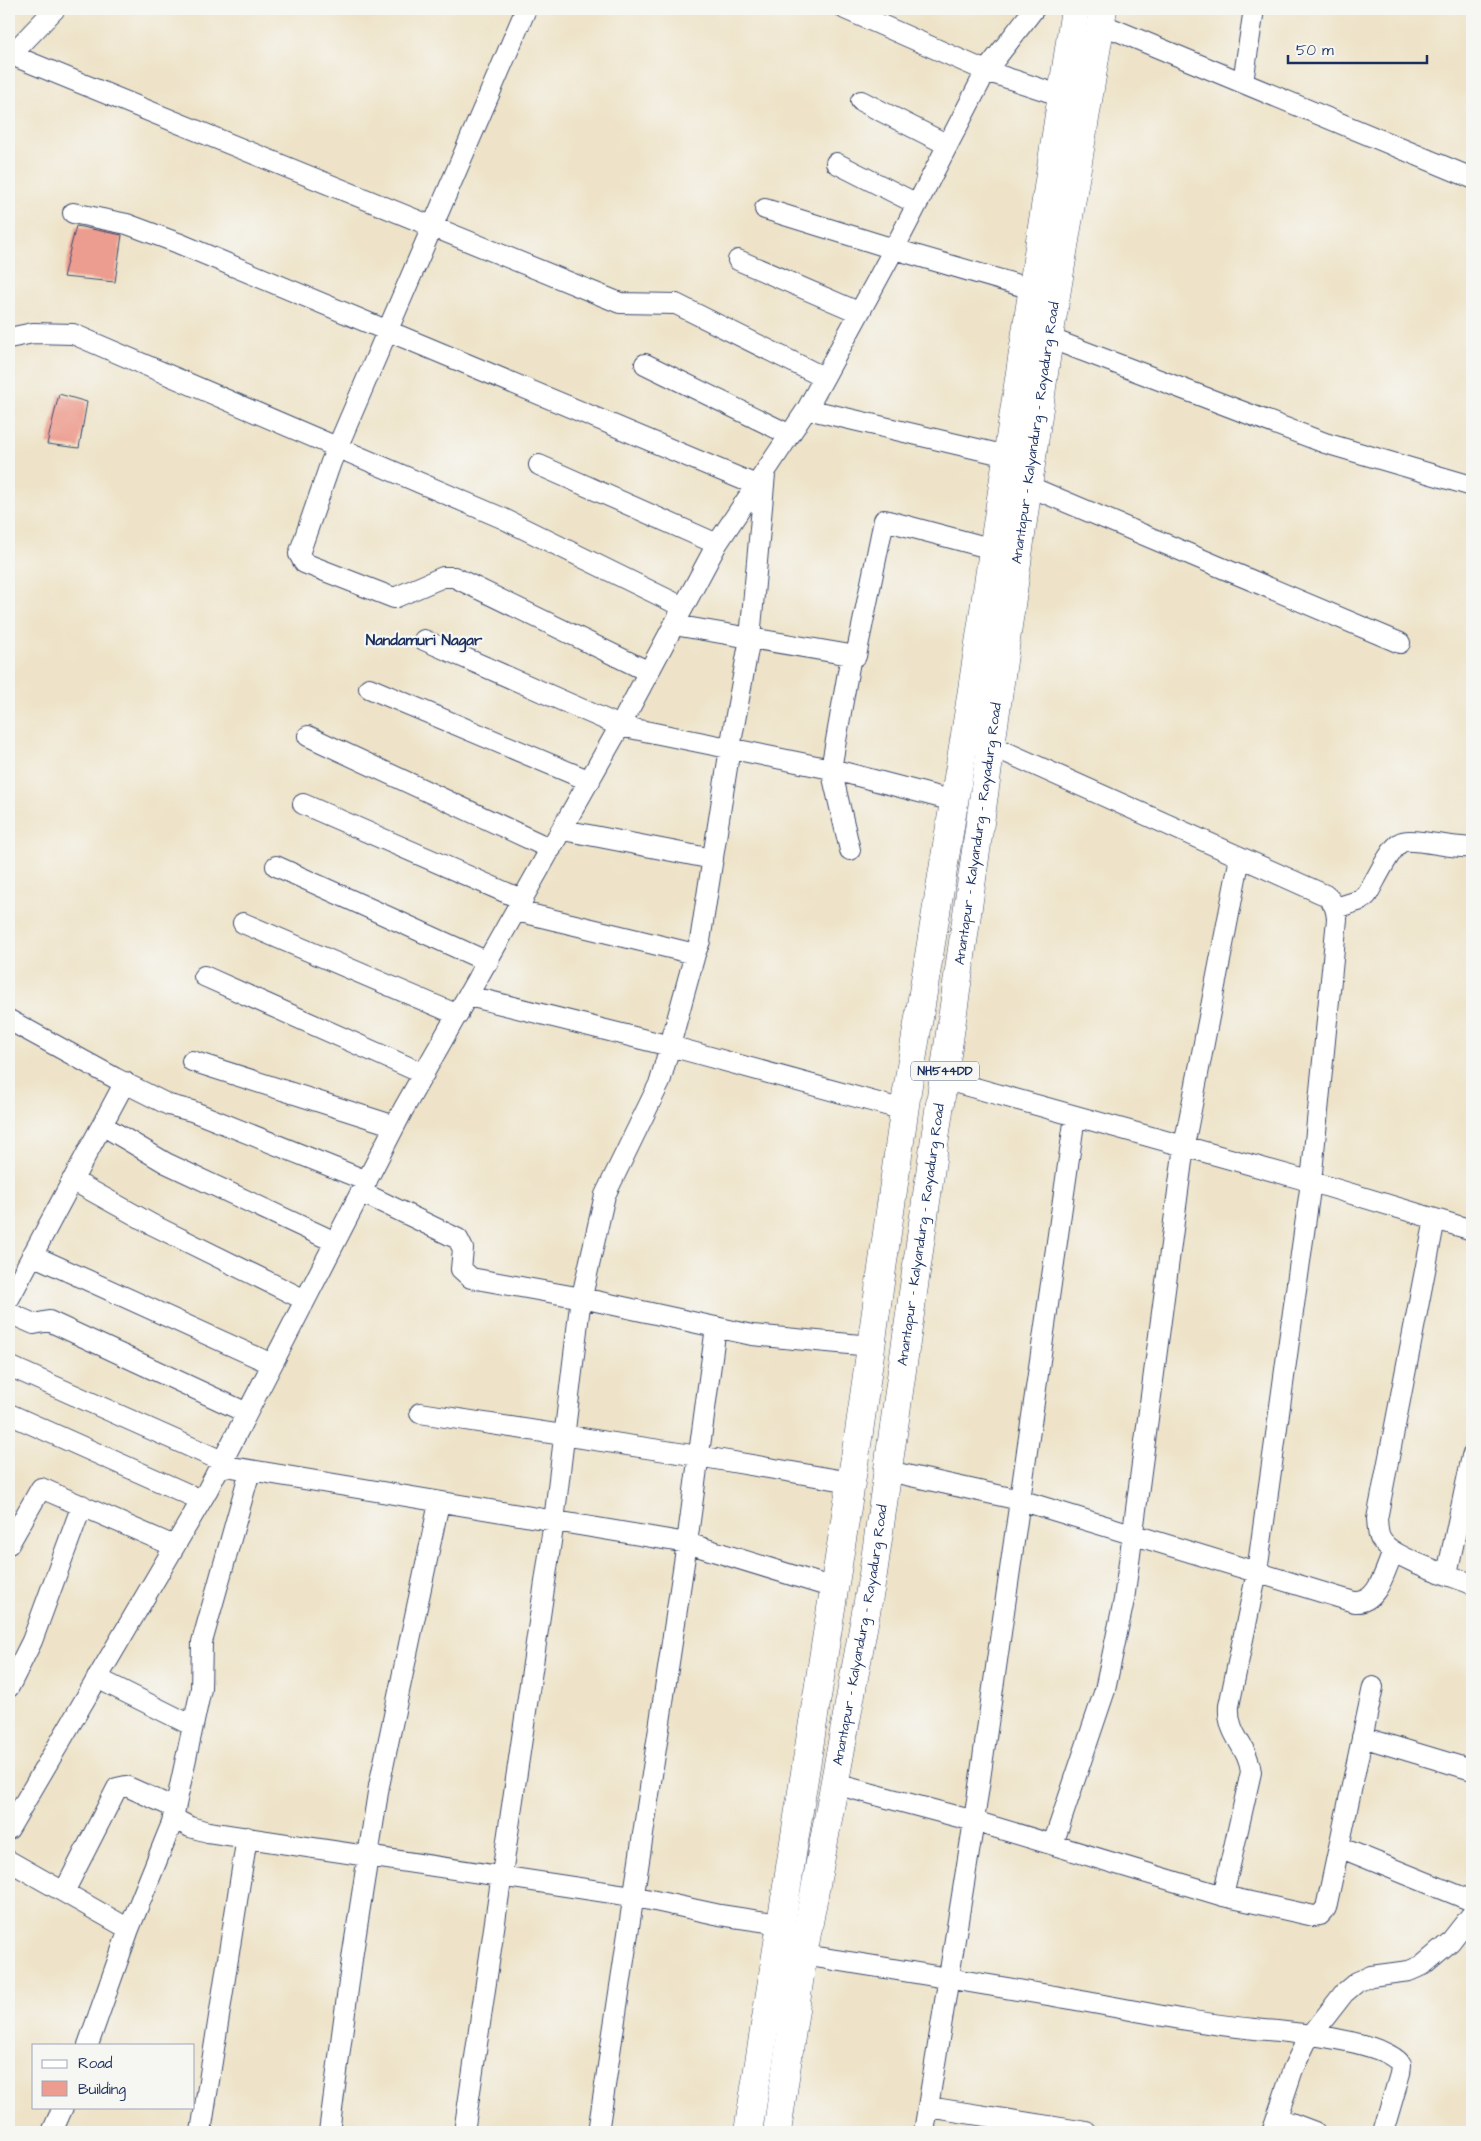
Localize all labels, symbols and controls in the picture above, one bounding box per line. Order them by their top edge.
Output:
scale bar [1288,32,1427,64]
text: 50 m [1296,40,1334,61]
street label: Anantapur - Kalyandurg - Rayadurg Road [1007,300,1065,565]
district label: Nandamuri Nagar [366,630,483,653]
street label: Anantapur - Kalyandurg - Rayadurg Road [950,701,1007,966]
road number: NH544DD [911,1062,979,1080]
street label: Anantapur - Kalyandurg - Rayadurg Road [893,1102,950,1367]
street label: Anantapur - Kalyandurg - Rayadurg Road [828,1503,893,1767]
legend [32,2044,195,2108]
text: Road [78,2053,113,2074]
text: Building [78,2079,126,2101]

